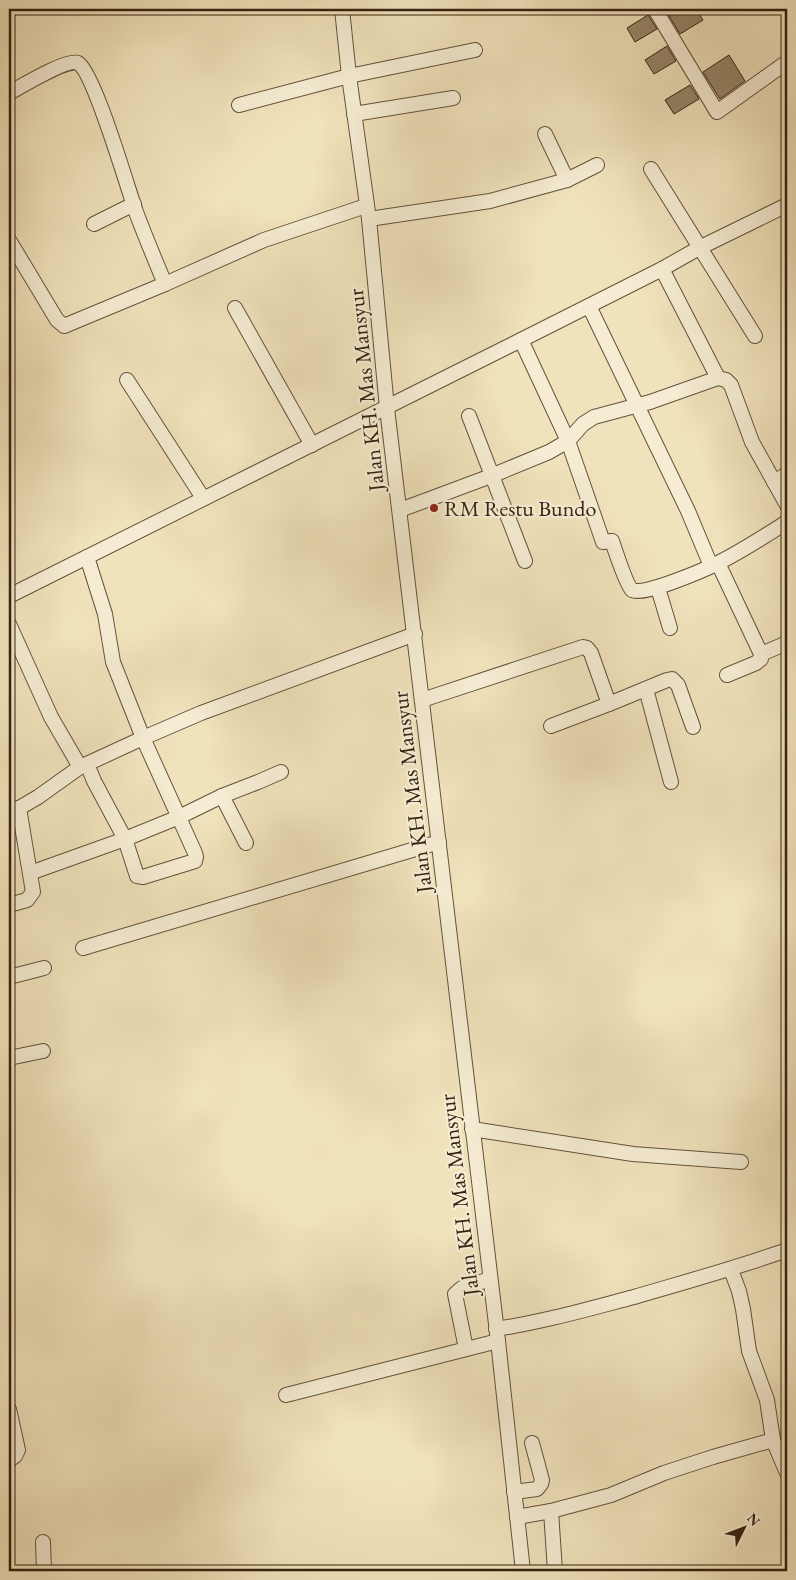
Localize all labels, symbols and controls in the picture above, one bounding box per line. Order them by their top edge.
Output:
street label: Jalan KH. Mas Mansyur [341,287,391,495]
place label: RM Restu Bundo [444,494,596,523]
marker: RM Restu Bundo [428,502,440,514]
street label: Jalan KH. Mas Mansyur [385,689,439,897]
street label: Jalan KH. Mas Mansyur [432,1092,486,1300]
north arrow [718,1502,768,1552]
text: N [743,1509,765,1530]

